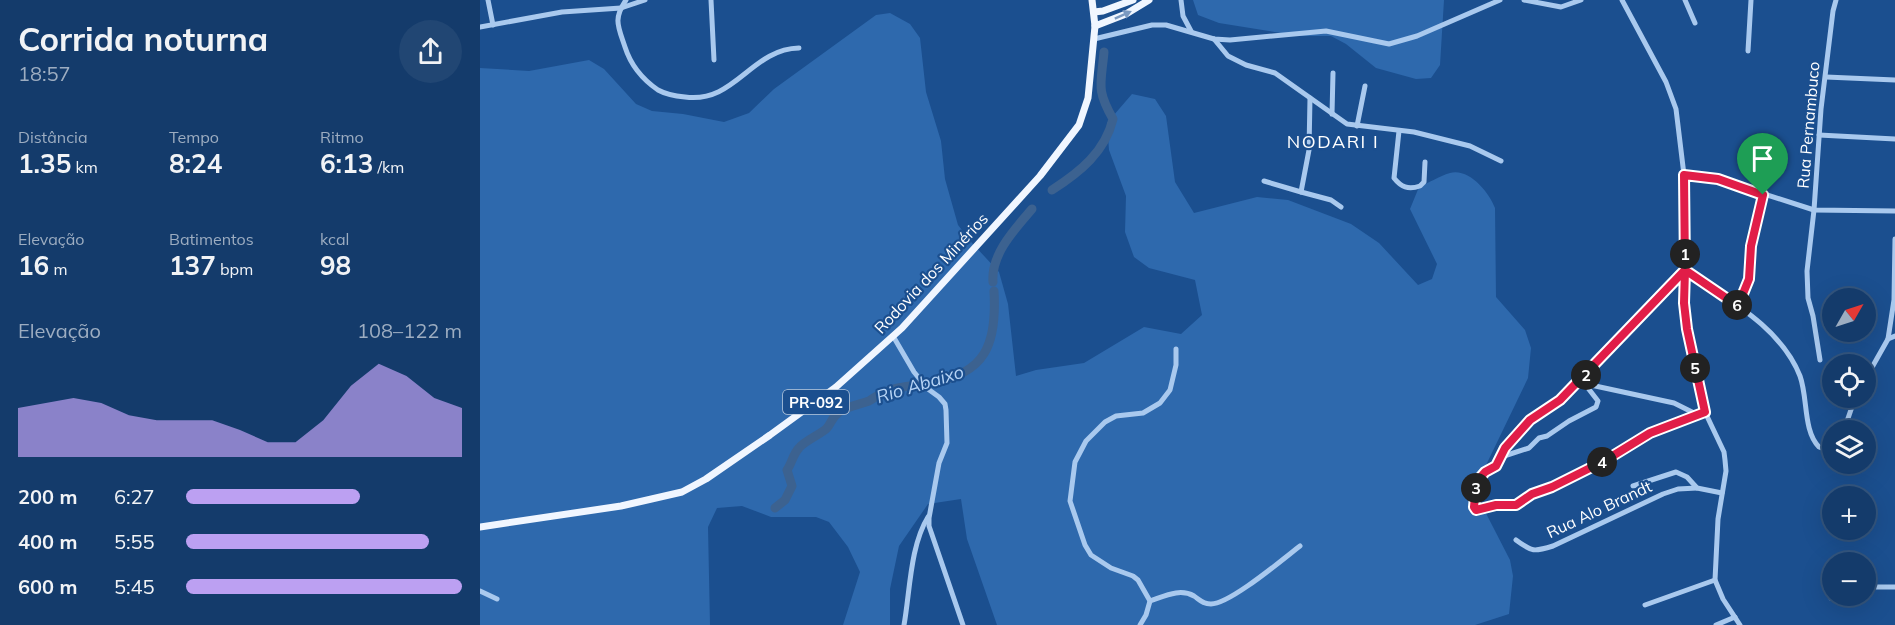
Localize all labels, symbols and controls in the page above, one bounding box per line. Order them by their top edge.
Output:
one-way arrow [1115,10,1132,19]
text: Corrida noturna [18,18,268,59]
button: share [399,20,462,83]
text: 18:57 [18,61,71,86]
street label: Rua Pernambuco [1792,61,1824,189]
text: Distância [18,127,88,147]
text: Tempo [169,127,219,147]
text: Ritmo [320,127,364,147]
district label: NODARI I [1287,130,1379,153]
pin [1737,133,1788,195]
icon: arrive [1746,142,1779,175]
text: 1.35 [18,147,71,180]
text: 8:24 [169,147,222,180]
text: 6:13 [320,147,373,180]
text: km [71,157,98,177]
text: /km [373,157,404,177]
street label: Rodovia dos Minérios [870,208,992,338]
text: Elevação [18,229,84,249]
text: Batimentos [169,229,254,249]
text: kcal [320,229,349,249]
pin: 1 [1670,239,1700,269]
text: 1 [1680,244,1690,264]
text: 16 [18,249,49,282]
text: 137 [169,249,216,282]
text: 98 [320,249,351,282]
text: m [49,259,67,279]
text: bpm [216,259,253,279]
north arrow [1822,288,1876,342]
map controls [1822,288,1876,606]
pin: 6 [1722,290,1752,320]
text: 6 [1732,295,1742,315]
text: Elevação [18,318,101,343]
text: 108–122 m [357,318,462,343]
pin: 5 [1680,353,1710,383]
button: locate [1822,354,1876,408]
text: 5 [1690,358,1700,378]
water label: Rio Abaixo [873,360,967,408]
pin: 2 [1571,360,1601,390]
text: 2 [1581,365,1591,385]
road number: PR-092 [783,390,849,414]
button: layers [1822,420,1876,474]
pin: 4 [1587,447,1617,477]
text: 4 [1597,452,1607,472]
pin: 3 [1461,473,1491,503]
street label: Rua Alo Brandt [1543,476,1655,542]
text: 3 [1471,478,1481,498]
text: 200 m [18,484,77,509]
text: 6:27 [114,484,155,509]
button: + [1822,486,1876,540]
text: 400 m [18,529,77,554]
text: 5:55 [114,529,155,554]
button: − [1822,552,1876,606]
text: 600 m [18,574,77,599]
text: 5:45 [114,574,155,599]

